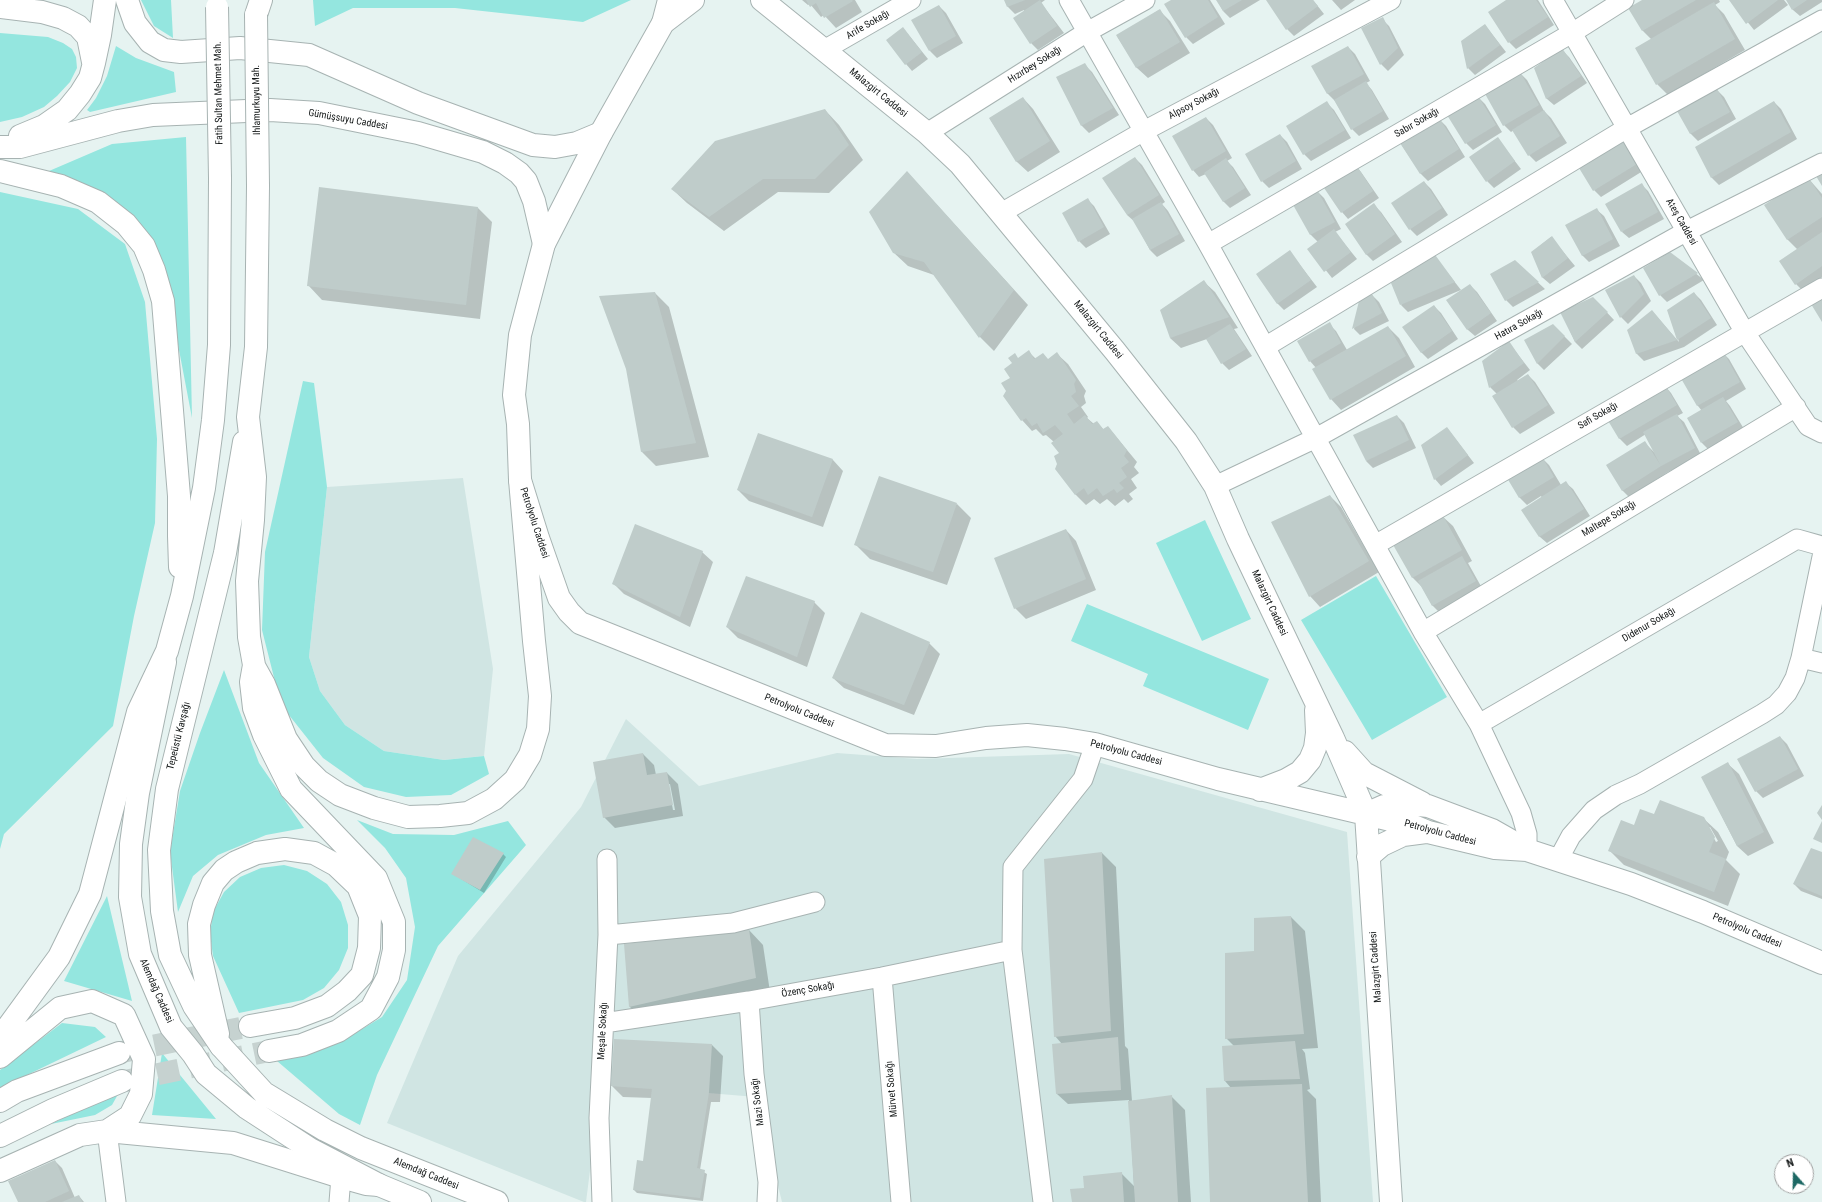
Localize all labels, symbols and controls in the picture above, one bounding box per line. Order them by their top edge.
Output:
street label: Arife Sokağı [844,8,892,42]
street label: Fatih Sultan Mehmet Mah. [212,41,226,145]
street label: Hızırbey Sokağı [1006,44,1064,86]
street label: Ihlamurkuyu Mah. [250,65,264,135]
street label: Malazgirt Caddesi [846,66,910,120]
street label: Alpsoy Sokağı [1167,86,1221,122]
street label: Sabır Sokağı [1393,105,1441,141]
street label: Gümüşsuyu Caddesi [307,107,389,133]
street label: Ateş Caddesi [1663,196,1699,248]
street label: Malazgirt Caddesi [1071,298,1125,362]
street label: Hatıra Sokağı [1493,307,1545,343]
street label: Safi Sokağı [1576,400,1620,432]
street label: Petrolyolu Caddesi [517,486,551,560]
street label: Maltepe Sokağı [1580,498,1638,540]
street label: Malazgirt Caddesi [1248,568,1290,638]
street label: Didenur Sokağı [1620,605,1678,645]
street label: Petrolyolu Caddesi [763,692,835,730]
street label: Tepeüstü Kavşağı [165,701,193,771]
street label: Petrolyolu Caddesi [1089,738,1163,768]
street label: Petrolyolu Caddesi [1403,818,1477,848]
street label: Petrolyolu Caddesi [1711,911,1783,951]
street label: Malazgirt Caddesi [1368,931,1384,1003]
street label: Alemdağ Caddesi [136,957,176,1025]
street label: Özenç Sokağı [781,979,835,1001]
street label: Meşale Sokağı [595,1002,611,1060]
street label: Mürvet Sokağı [884,1060,900,1118]
street label: Mazi Sokağı [749,1077,767,1127]
north arrow [1774,1154,1814,1194]
street label: Alemdağ Caddesi [392,1155,460,1193]
text: N [1785,1156,1795,1170]

